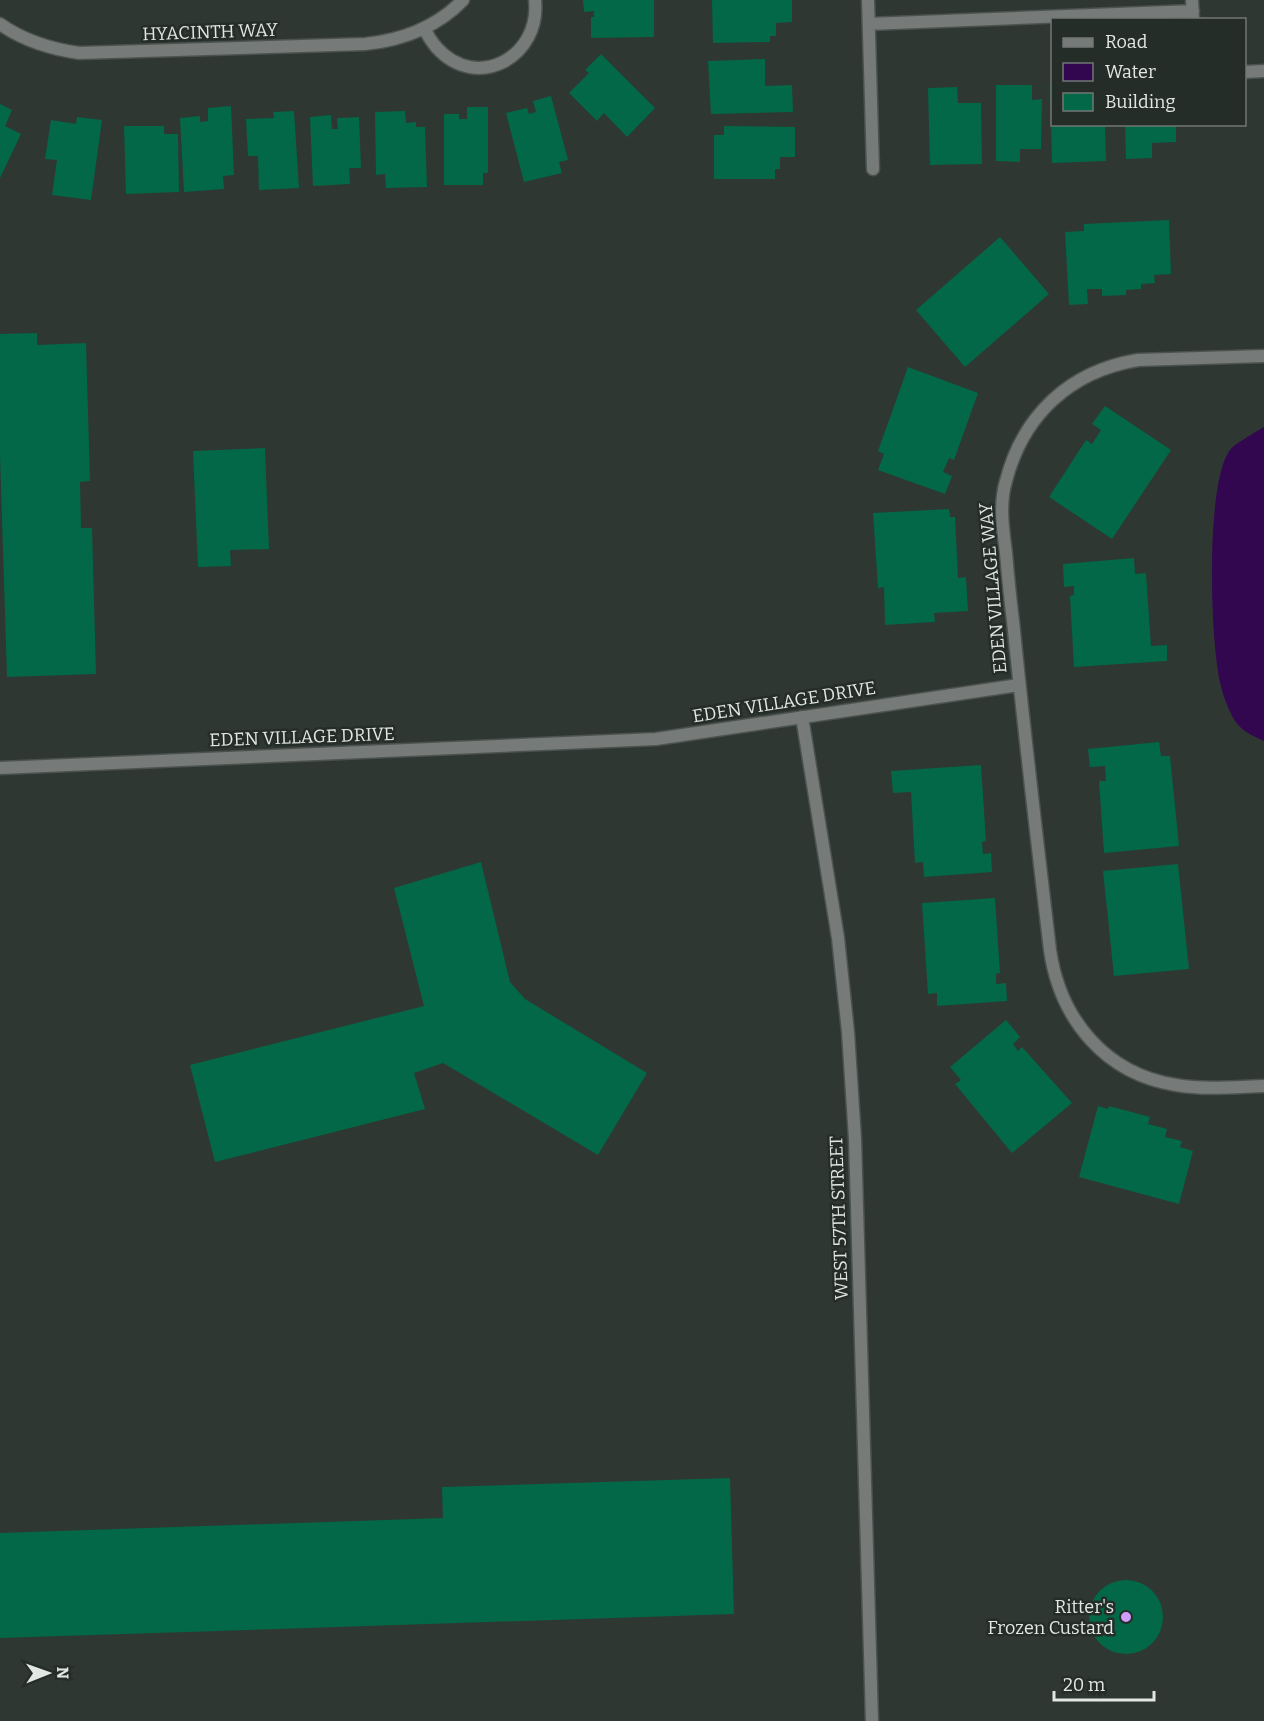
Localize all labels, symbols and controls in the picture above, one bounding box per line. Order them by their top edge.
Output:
legend [1051,18,1246,126]
street label: HYACINTH WAY [142,19,279,45]
text: Road [1105,31,1148,53]
text: Water [1105,61,1156,83]
text: Building [1105,91,1176,113]
street label: EDEN VILLAGE WAY [975,501,1011,674]
street label: EDEN VILLAGE DRIVE [691,677,877,727]
street label: EDEN VILLAGE DRIVE [209,723,395,751]
street label: WEST 57TH STREET [825,1135,853,1300]
place label: Ritter's Frozen Custard [988,1596,1114,1639]
marker: Ritter's Frozen Custard [1119,1610,1133,1624]
north arrow [18,1643,78,1703]
scale bar [1054,1664,1154,1702]
text: N [53,1666,72,1679]
text: 20 m [1063,1674,1105,1696]

